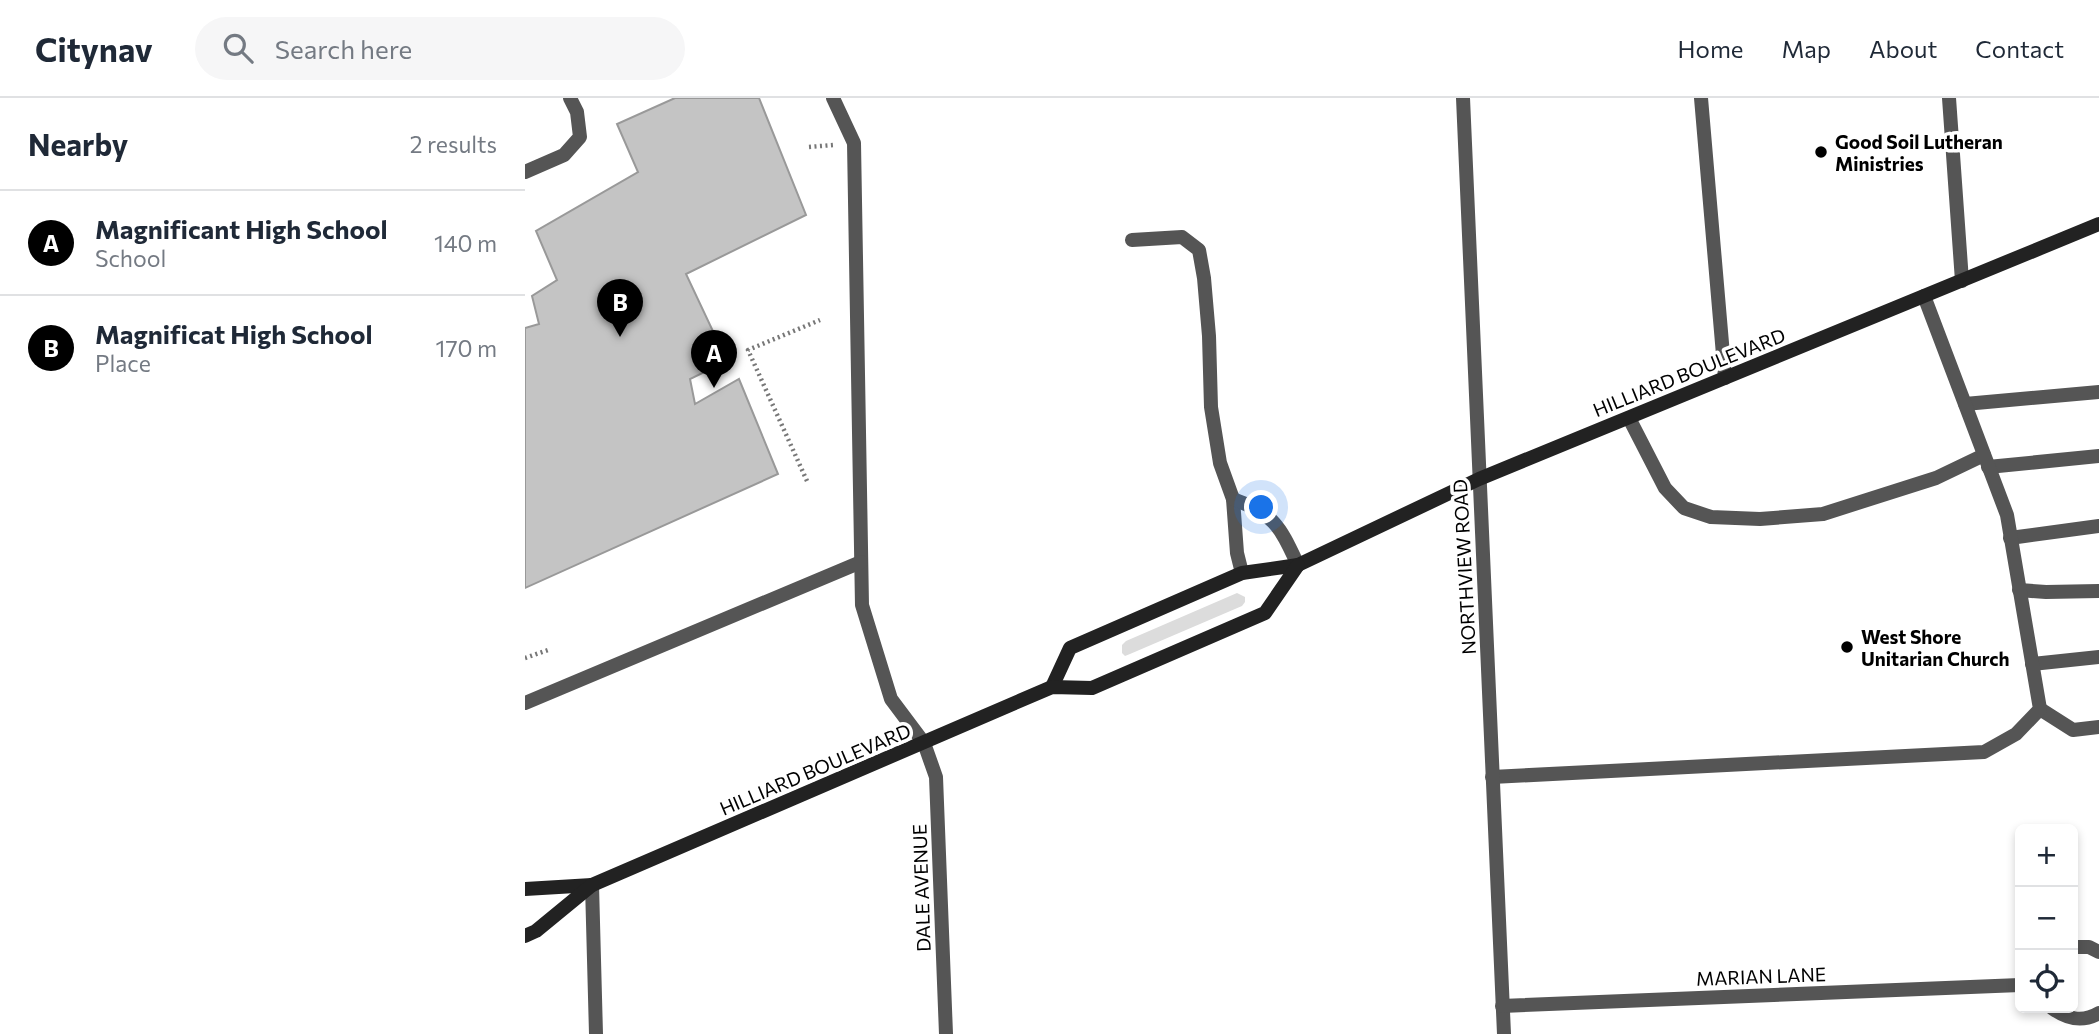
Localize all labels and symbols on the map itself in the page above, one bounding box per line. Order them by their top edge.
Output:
place label: Good Soil Lutheran Ministries [1835,130,2003,175]
marker: Good Soil Lutheran Ministries [1813,144,1829,160]
pin: B [597,279,643,337]
street label: HILLIARD BOULEVARD [1589,323,1789,421]
pin: A [691,330,737,388]
street label: NORTHVIEW ROAD [1448,479,1480,655]
your location [1244,490,1278,524]
place label: West Shore Unitarian Church [1861,625,2010,670]
marker: West Shore Unitarian Church [1839,639,1855,655]
street label: HILLIARD BOULEVARD [716,718,914,820]
street label: DALE AVENUE [907,824,935,952]
street label: MARIAN LANE [1696,962,1826,990]

